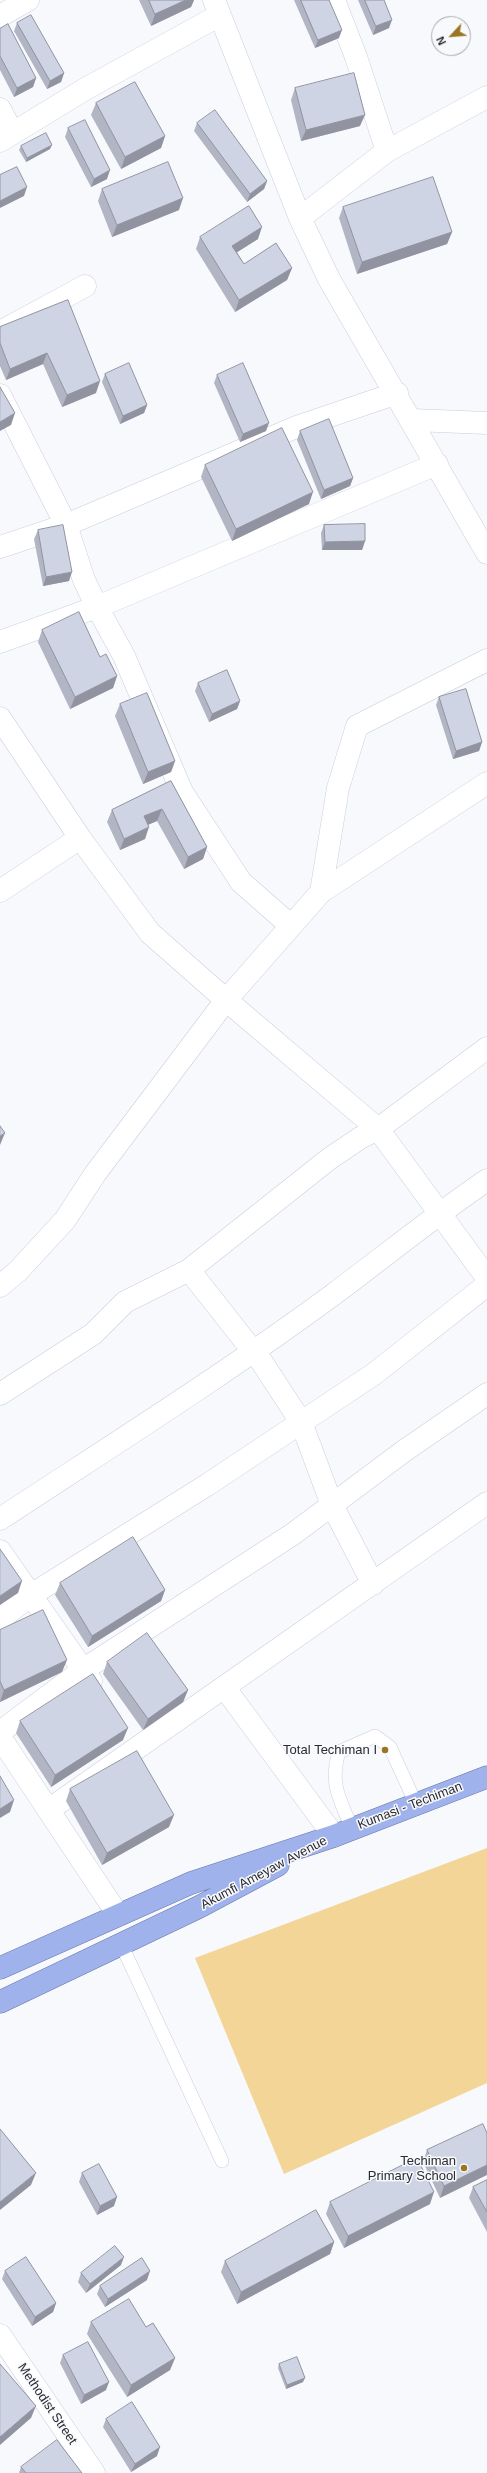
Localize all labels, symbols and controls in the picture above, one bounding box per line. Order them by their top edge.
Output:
north arrow [431,16,471,56]
text: N [434,35,448,47]
place label: Total Techiman I [283,1742,377,1758]
marker: Total Techiman I [380,1745,390,1755]
street label: Kumasi - Techiman [356,1779,464,1833]
street label: Akumfi Ameyaw Avenue [198,1833,330,1913]
place label: Techiman Primary School [368,2153,456,2184]
marker: Techiman Primary School [459,2163,469,2173]
street label: Methodist Street [14,2360,80,2448]

